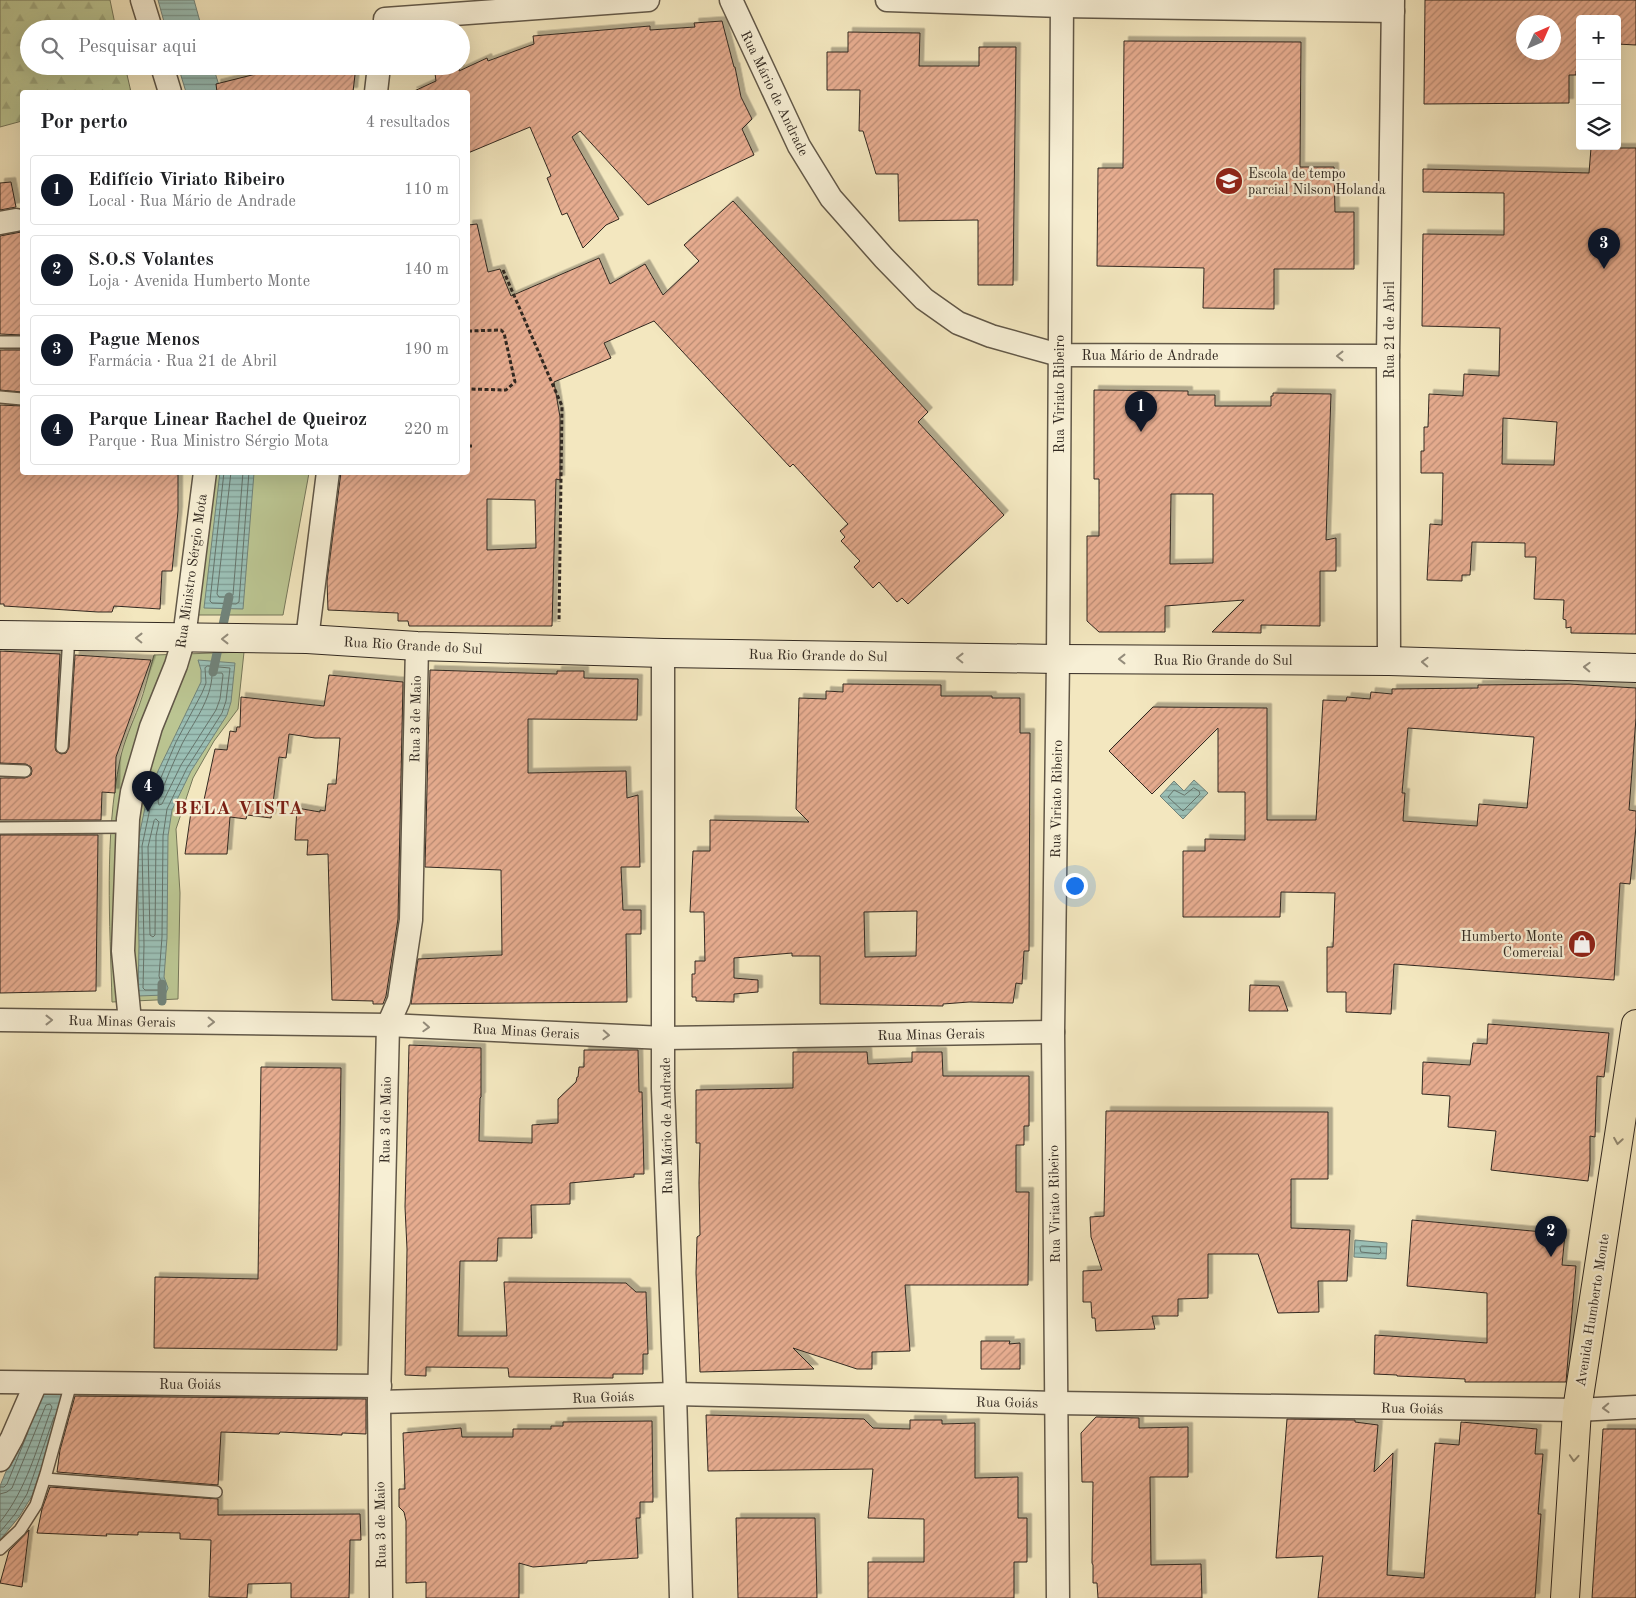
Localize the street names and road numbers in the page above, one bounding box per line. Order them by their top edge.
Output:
street label: Rua Mário de Andrade [738,29,810,158]
street label: Rua 21 de Abril [1383,281,1397,379]
street label: Rua Viriato Ribeiro [1053,335,1067,453]
street label: Rua Mário de Andrade [1081,349,1219,363]
street label: Rua Ministro Sérgio Mota [174,493,210,650]
street label: Rua Rio Grande do Sul [343,635,483,657]
street label: Rua Rio Grande do Sul [748,648,888,664]
street label: Rua Rio Grande do Sul [1153,654,1293,668]
street label: Rua 3 de Maio [408,675,424,763]
street label: Rua Viriato Ribeiro [1049,740,1065,858]
street label: Rua Minas Gerais [68,1014,176,1030]
street label: Rua Minas Gerais [472,1022,580,1042]
street label: Rua Minas Gerais [877,1027,985,1043]
street label: Rua Mário de Andrade [659,1057,675,1195]
street label: Rua 3 de Maio [378,1076,394,1164]
street label: Rua Viriato Ribeiro [1047,1145,1063,1263]
street label: Avenida Humberto Monte [1574,1233,1612,1388]
street label: Rua Goiás [159,1378,221,1392]
street label: Rua Goiás [572,1390,634,1406]
street label: Rua Goiás [976,1395,1038,1411]
street label: Rua Goiás [1381,1401,1443,1417]
street label: Rua 3 de Maio [373,1481,389,1569]

